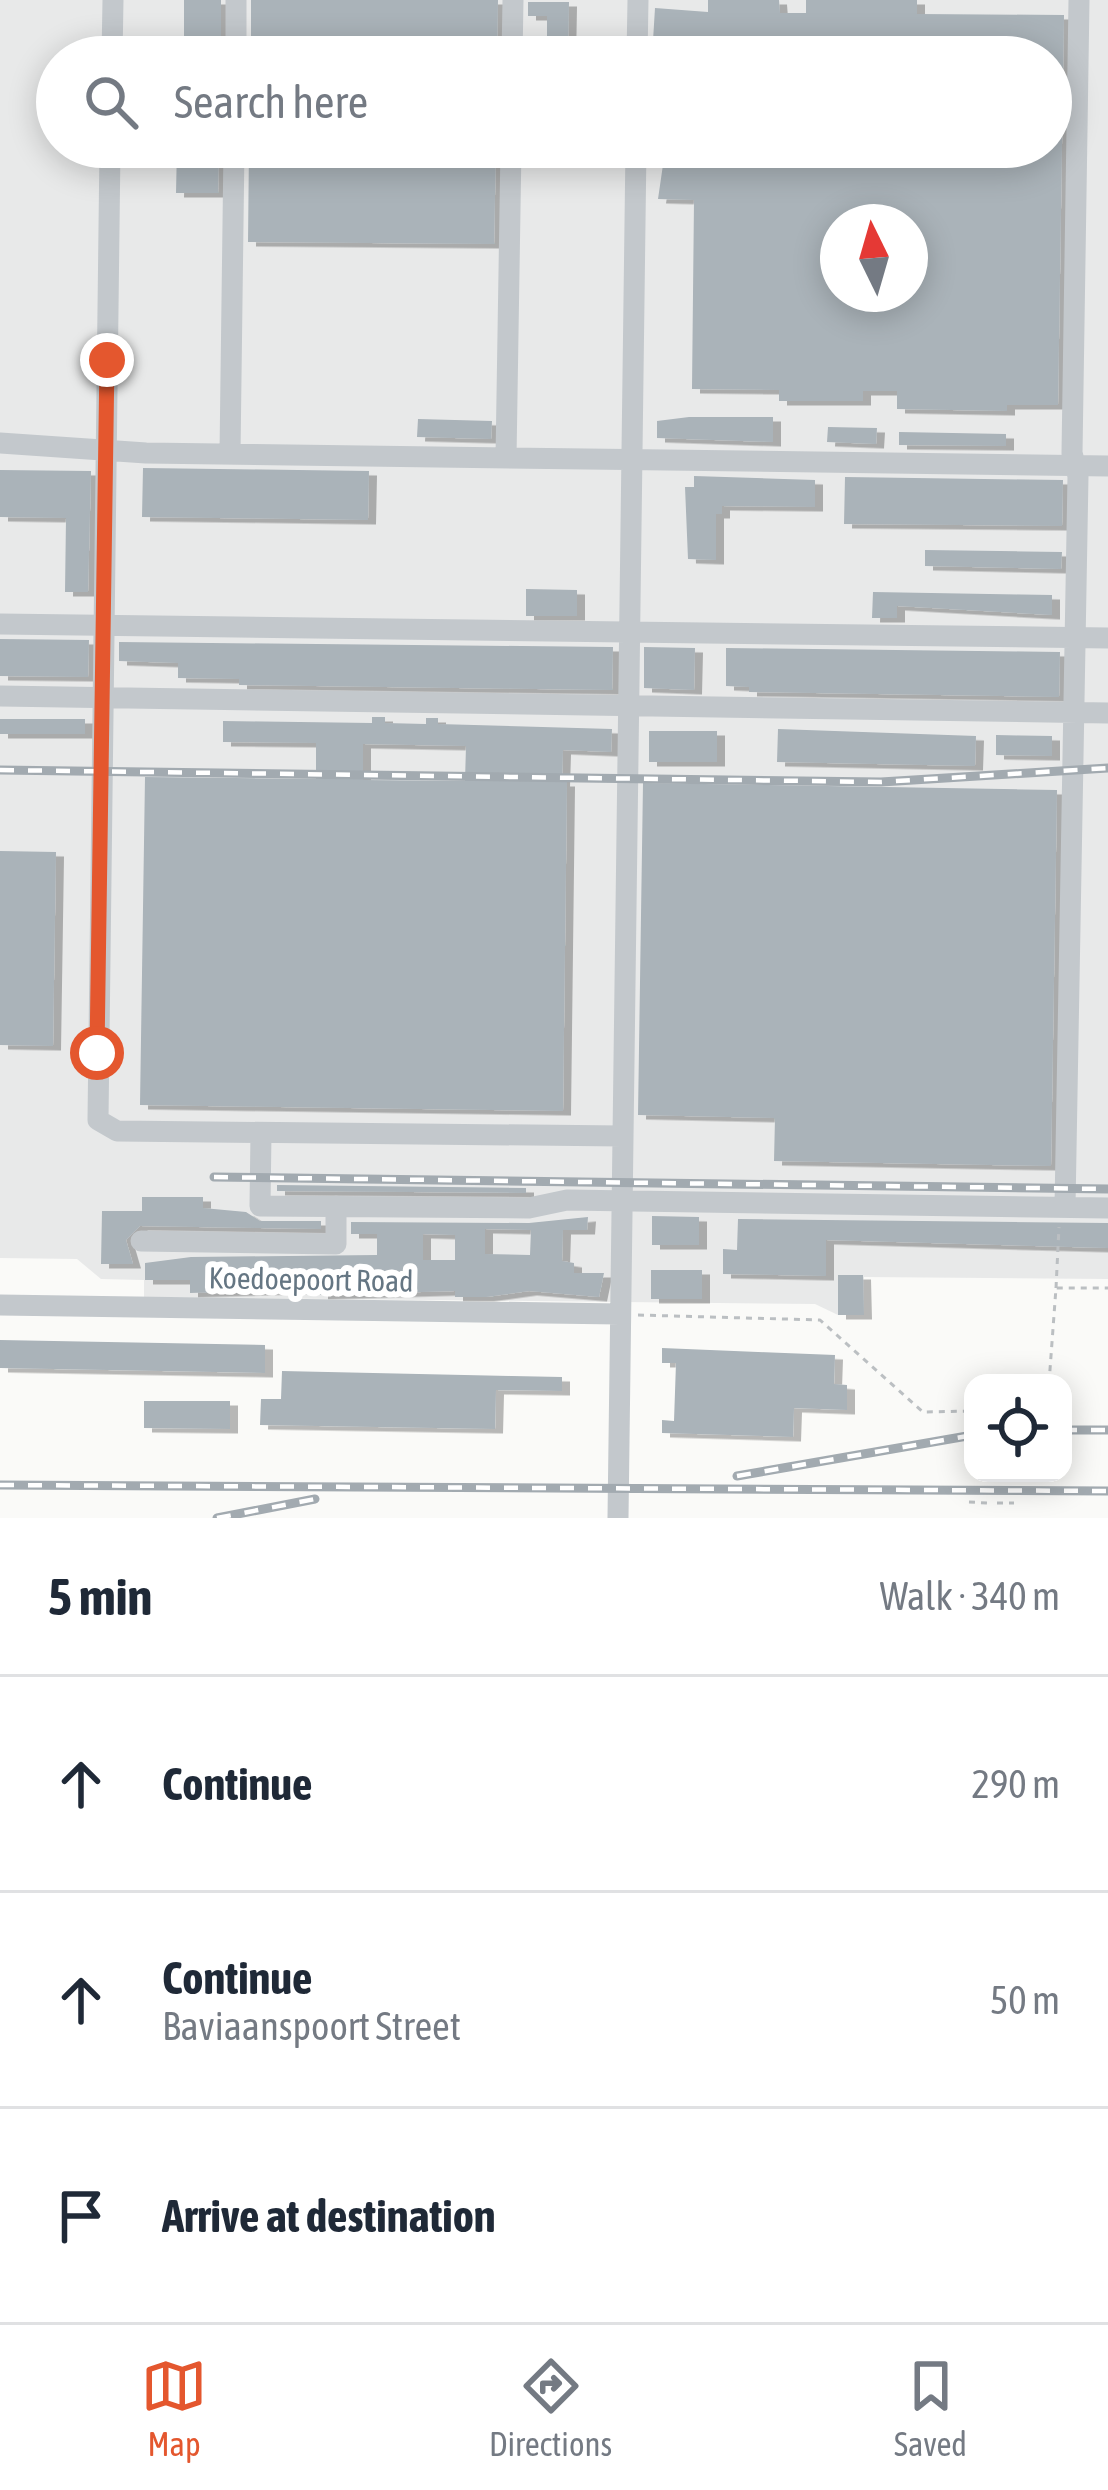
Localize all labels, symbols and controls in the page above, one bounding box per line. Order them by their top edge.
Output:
search box [36,36,1072,168]
icon: search [78,69,144,135]
text: Search here [174,76,368,128]
north arrow [820,204,928,312]
route end [80,333,134,387]
route start [70,1026,124,1080]
street label: Koedoepoort Road [208,1260,414,1298]
map controls [964,1374,1072,1482]
button: locate [964,1374,1072,1482]
text: 5 min [48,1567,152,1626]
text: Walk · 340 m [880,1574,1060,1618]
icon: ahead [48,1751,114,1817]
text: Continue [162,1758,313,1810]
text: 290 m [972,1762,1060,1806]
text: Continue [162,1952,313,2004]
icon: ahead [48,1967,114,2033]
text: 50 m [990,1978,1060,2022]
text: Baviaanspoort Street [162,2004,461,2048]
icon: arrive [48,2183,114,2249]
text: Arrive at destination [162,2190,496,2242]
tab: Map [141,2353,207,2463]
tab: Directions [489,2353,612,2463]
tab: Saved [894,2353,967,2463]

